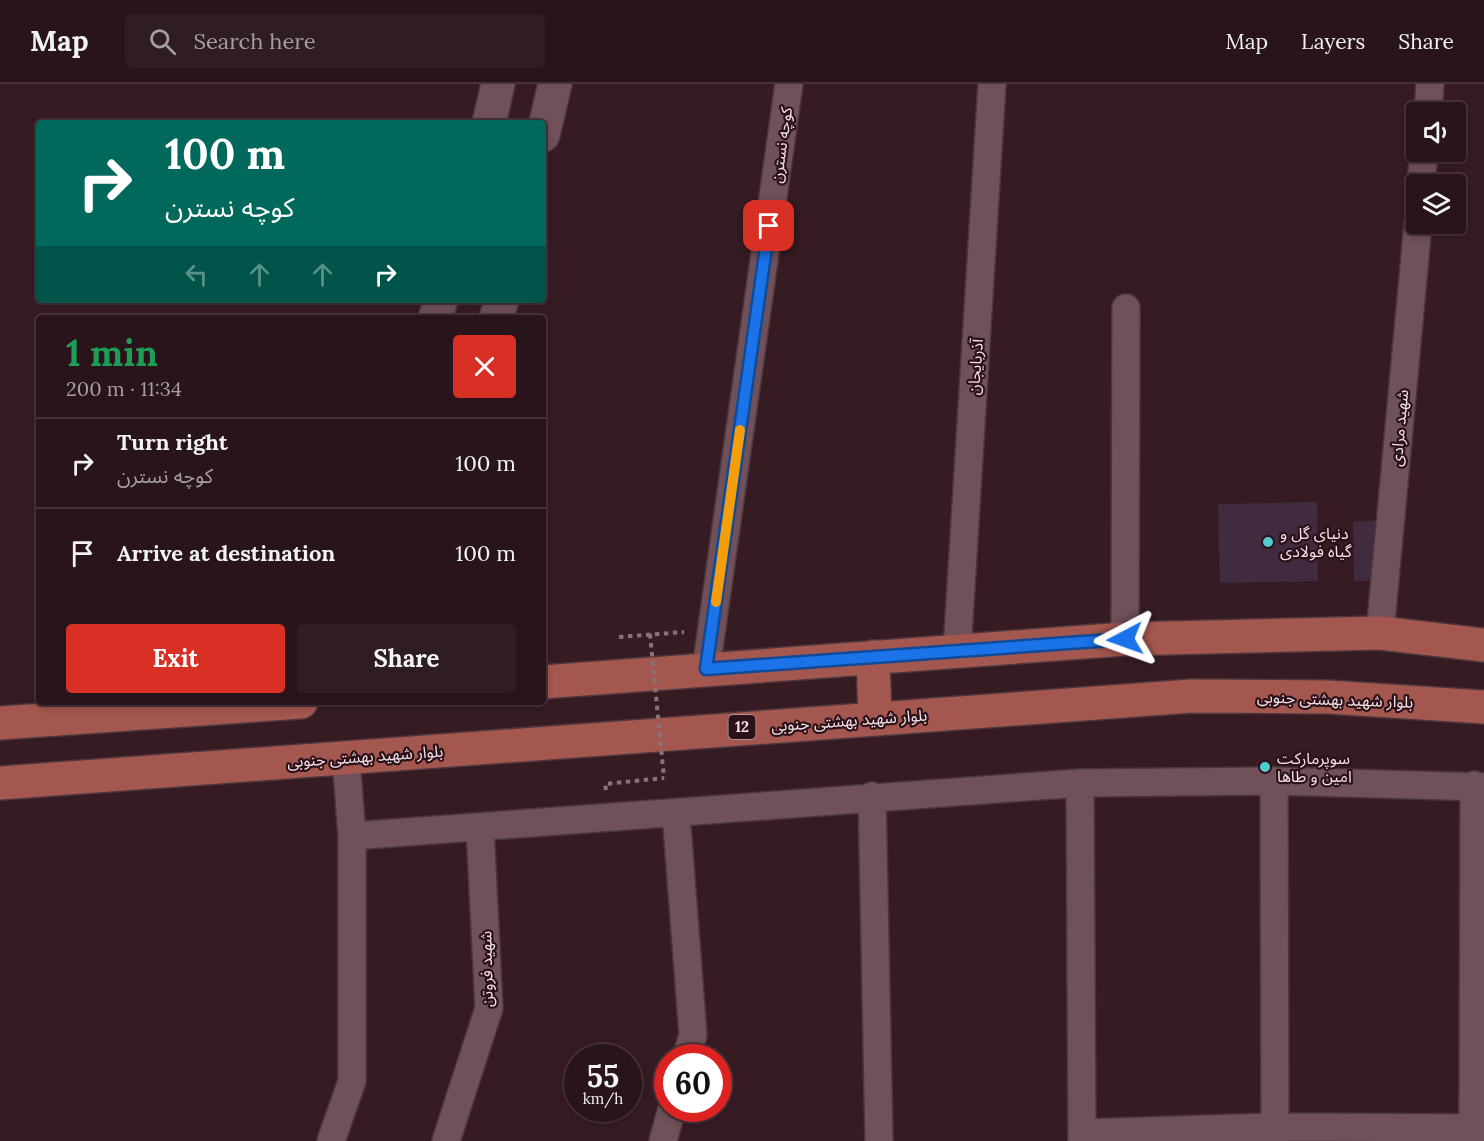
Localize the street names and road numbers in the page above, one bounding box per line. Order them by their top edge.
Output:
street label: کوچه نسترن [766,105,797,185]
street label: آذربایجان [963,337,987,396]
street label: شهید مرادی [1386,389,1412,467]
street label: بلوار شهید بهشتی جنوبی [1256,686,1414,712]
street label: بلوار شهید بهشتی جنوبی [770,705,928,735]
road number: 12 [728,715,756,739]
street label: بلوار شهید بهشتی جنوبی [286,741,444,771]
street label: شهید فروتن [475,931,497,1007]

